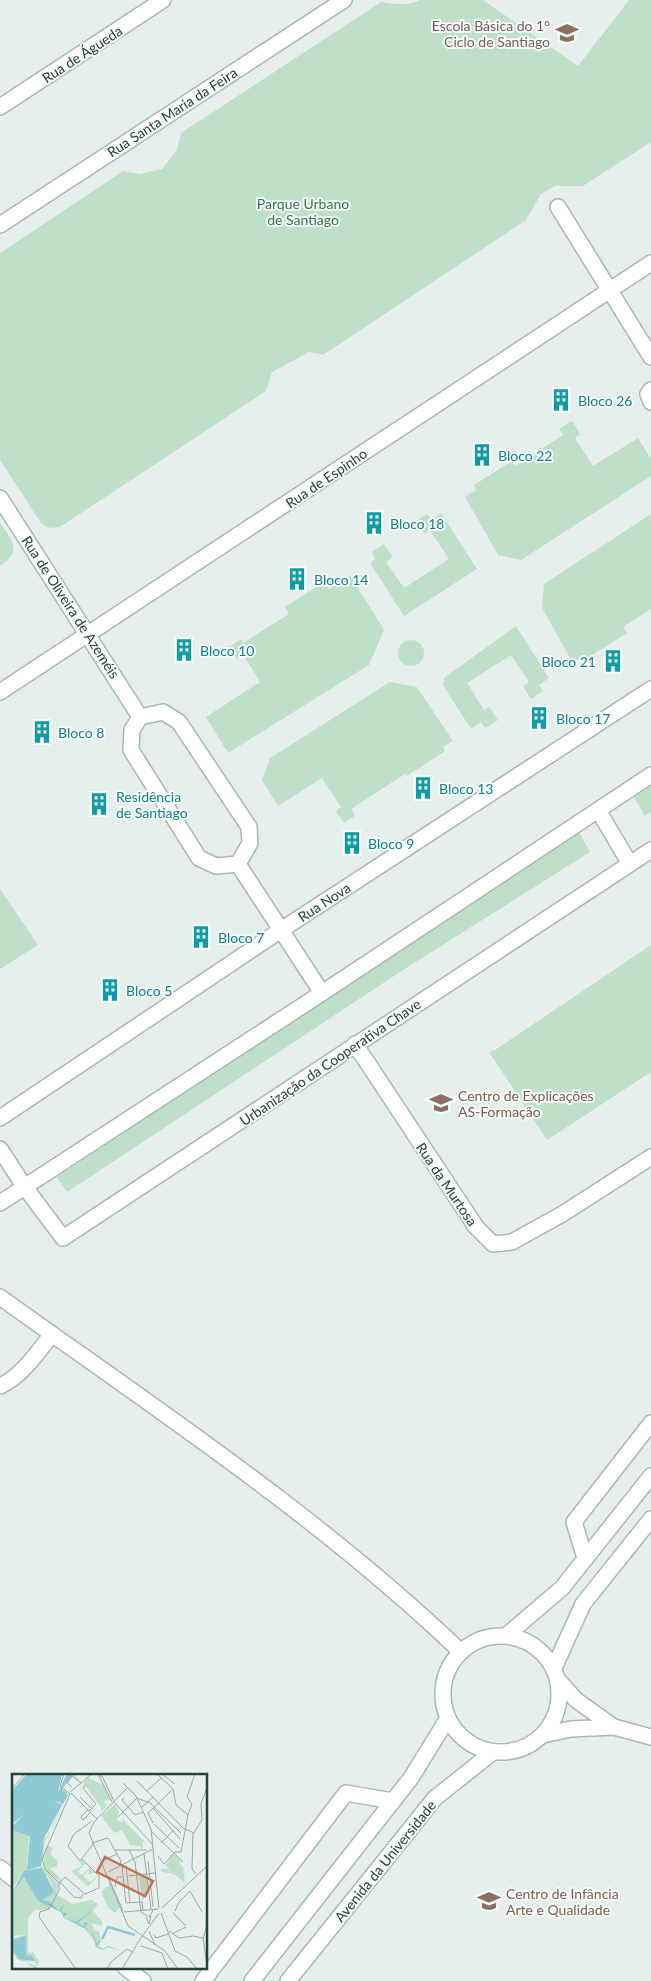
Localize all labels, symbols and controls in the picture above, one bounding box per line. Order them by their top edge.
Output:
place label: Escola Básica do 1° Ciclo de Santiago [432,17,550,50]
school or university icon: Escola Básica do 1° Ciclo de Santiago [554,20,580,46]
street label: Rua de Águeda [39,22,125,86]
street label: Rua Santa Maria da Feira [104,64,240,160]
park label: Parque Urbano de Santiago [257,195,349,228]
building icon: Bloco 26 [548,387,574,413]
place label: Bloco 26 [578,392,632,409]
building icon: Bloco 22 [469,442,495,468]
street label: Rua de Espinho [282,445,370,511]
place label: Bloco 22 [498,447,552,464]
building icon: Bloco 18 [361,510,387,536]
place label: Bloco 18 [390,515,444,532]
street label: Rua de Oliveira de Azeméis [19,533,123,681]
building icon: Bloco 14 [284,566,310,592]
place label: Bloco 14 [314,571,368,588]
building icon: Bloco 10 [171,637,197,663]
place label: Bloco 10 [200,642,254,659]
building icon: Bloco 21 [600,648,626,674]
place label: Bloco 21 [542,653,596,670]
building icon: Bloco 17 [526,705,552,731]
place label: Bloco 17 [556,710,610,727]
building icon: Bloco 8 [29,719,55,745]
place label: Bloco 8 [58,724,104,741]
building icon: Bloco 13 [410,775,436,801]
place label: Bloco 13 [439,780,493,797]
place label: Residência de Santiago [116,788,188,821]
building icon: Residência de Santiago [86,791,112,817]
building icon: Bloco 9 [339,830,365,856]
place label: Bloco 9 [368,835,414,852]
street label: Rua Nova [295,879,353,925]
building icon: Bloco 7 [188,924,214,950]
place label: Bloco 7 [218,929,264,946]
building icon: Bloco 5 [97,977,123,1003]
place label: Bloco 5 [126,982,172,999]
street label: Urbanização da Cooperativa Chave [236,995,424,1129]
place label: Centro de Explicações AS-Formação [458,1087,594,1120]
school or university icon: Centro de Explicações AS-Formação [428,1090,454,1116]
street label: Rua da Murtosa [413,1139,481,1229]
inset map [12,1774,208,1968]
street label: Avenida da Universidade [331,1797,439,1925]
place label: Centro de Infância Arte e Qualidade [506,1885,619,1918]
school or university icon: Centro de Infância Arte e Qualidade [476,1888,502,1914]

